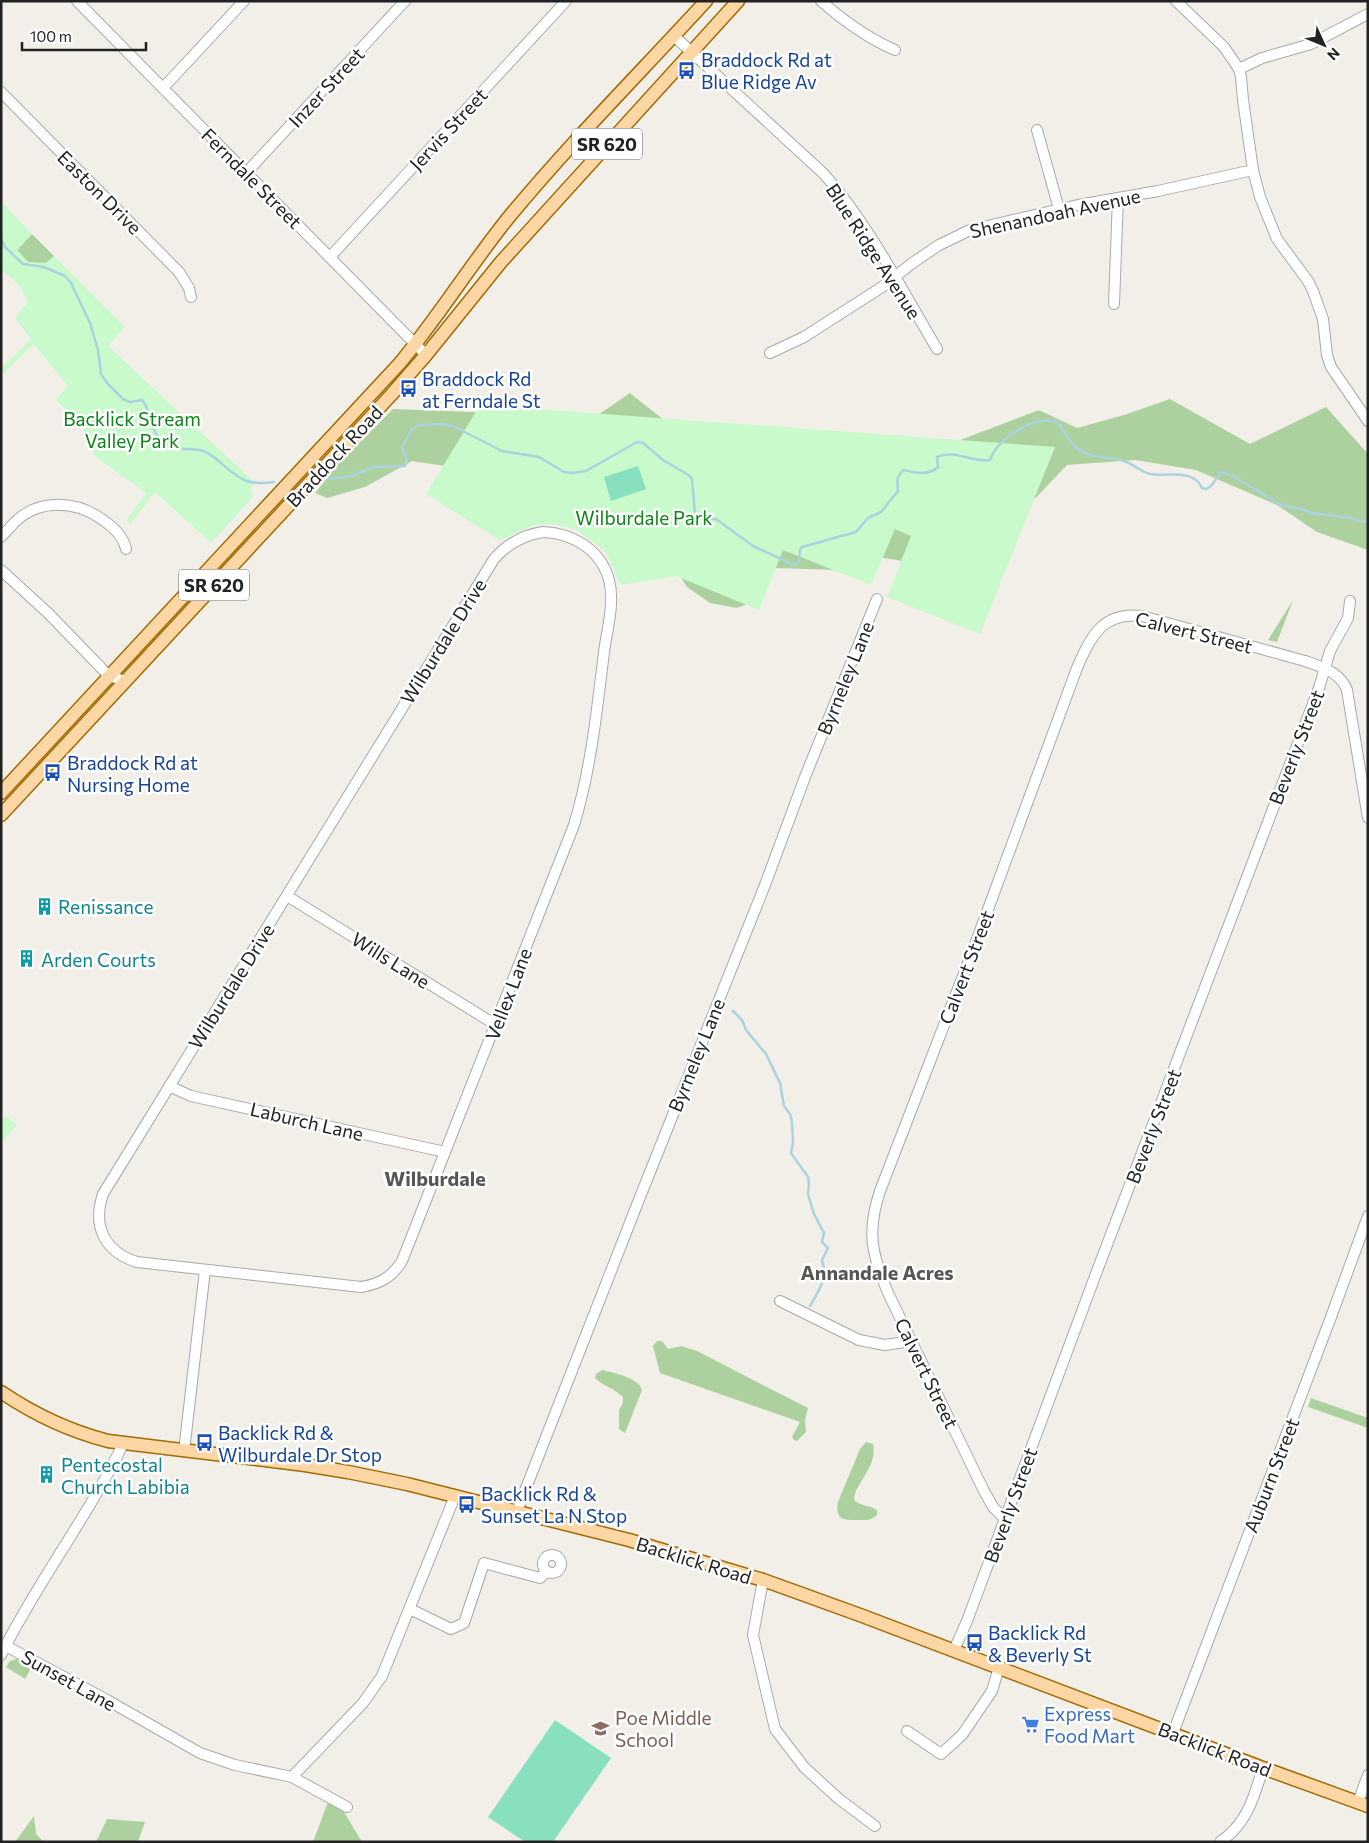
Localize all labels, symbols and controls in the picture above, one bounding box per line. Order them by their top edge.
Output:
scale bar [22,20,146,52]
north arrow [1299,20,1349,70]
text: 100 m [30,27,72,45]
street label: Inzer Street [283,42,369,132]
text: N [1324,45,1343,64]
place label: Braddock Rd at Blue Ridge Av [701,48,832,93]
bus stop icon: Braddock Rd at Blue Ridge Av [677,60,697,80]
street label: Jervis Street [404,83,492,175]
street label: Ferndale Street [197,123,307,233]
road number: SR 620 [572,128,642,160]
street label: Easton Drive [53,145,147,239]
street label: Blue Ridge Avenue [822,179,926,323]
street label: Shenandoah Avenue [968,184,1142,242]
place label: Braddock Rd at Ferndale St [422,367,541,412]
bus stop icon: Braddock Rd at Ferndale St [398,379,418,399]
street label: Braddock Road [281,400,387,512]
park label: Backlick Stream Valley Park [63,407,201,452]
park label: Wilburdale Park [575,506,713,529]
road number: SR 620 [179,570,249,600]
street label: Wilburdale Drive [395,574,491,708]
street label: Calvert Street [1133,606,1255,658]
street label: Byrneley Lane [812,618,878,738]
street label: Beverly Street [1264,686,1329,808]
place label: Braddock Rd at Nursing Home [67,751,198,796]
bus stop icon: Braddock Rd at Nursing Home [43,763,63,783]
place label: Renissance [58,895,153,918]
building icon: Renissance [34,896,54,916]
street label: Calvert Street [934,907,998,1027]
street label: Wilburdale Drive [183,919,279,1053]
street label: Wills Lane [348,927,434,993]
street label: Vellex Lane [480,945,536,1043]
place label: Arden Courts [41,948,156,971]
building icon: Arden Courts [17,949,37,969]
street label: Byrneley Lane [663,995,729,1115]
street label: Beverly Street [1121,1065,1186,1187]
street label: Laburch Lane [248,1097,366,1145]
district label: Wilburdale [384,1166,486,1190]
district label: Annandale Acres [800,1260,954,1284]
street label: Calvert Street [890,1314,964,1432]
street label: Auburn Street [1239,1414,1304,1536]
place label: Backlick Rd & Wilburdale Dr Stop [218,1421,382,1466]
bus stop icon: Backlick Rd & Wilburdale Dr Stop [194,1433,214,1453]
street label: Beverly Street [978,1444,1042,1566]
place label: Pentecostal Church Labibia [61,1453,190,1498]
building icon: Pentecostal Church Labibia [37,1465,57,1485]
place label: Backlick Rd & Sunset La N Stop [481,1482,627,1527]
bus stop icon: Backlick Rd & Sunset La N Stop [457,1494,477,1514]
street label: Backlick Road [634,1532,754,1588]
place label: Backlick Rd & Beverly St [988,1621,1092,1666]
bus stop icon: Backlick Rd & Beverly St [964,1633,984,1653]
street label: Sunset Lane [18,1645,120,1715]
place label: Express Food Mart [1044,1702,1135,1747]
place label: Poe Middle School [615,1706,711,1751]
supermarket icon: Express Food Mart [1020,1714,1040,1734]
street label: Backlick Road [1155,1717,1275,1781]
school or university icon: Poe Middle School [591,1718,611,1738]

